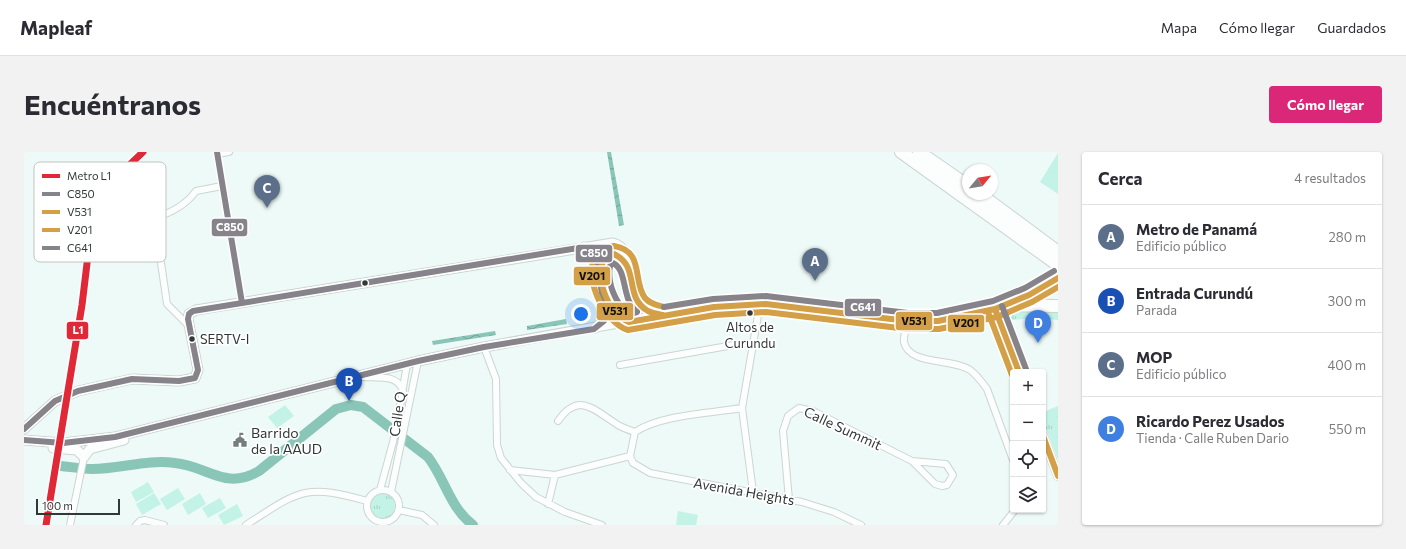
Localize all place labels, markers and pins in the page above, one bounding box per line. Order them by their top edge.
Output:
pin: C [254,175,280,208]
pin: A [802,248,828,281]
unlabelled marker [360,278,370,288]
marker: Altos de Curundu [745,308,755,318]
pin: D [1025,310,1051,343]
place label: Altos de Curundu [725,319,775,351]
place label: SERTV-I [200,331,250,347]
marker: SERTV-I [187,334,197,344]
pin: B [336,368,362,401]
place label: Barrido de la AAUD [251,424,322,457]
public building icon: Barrido de la AAUD [232,432,248,448]

